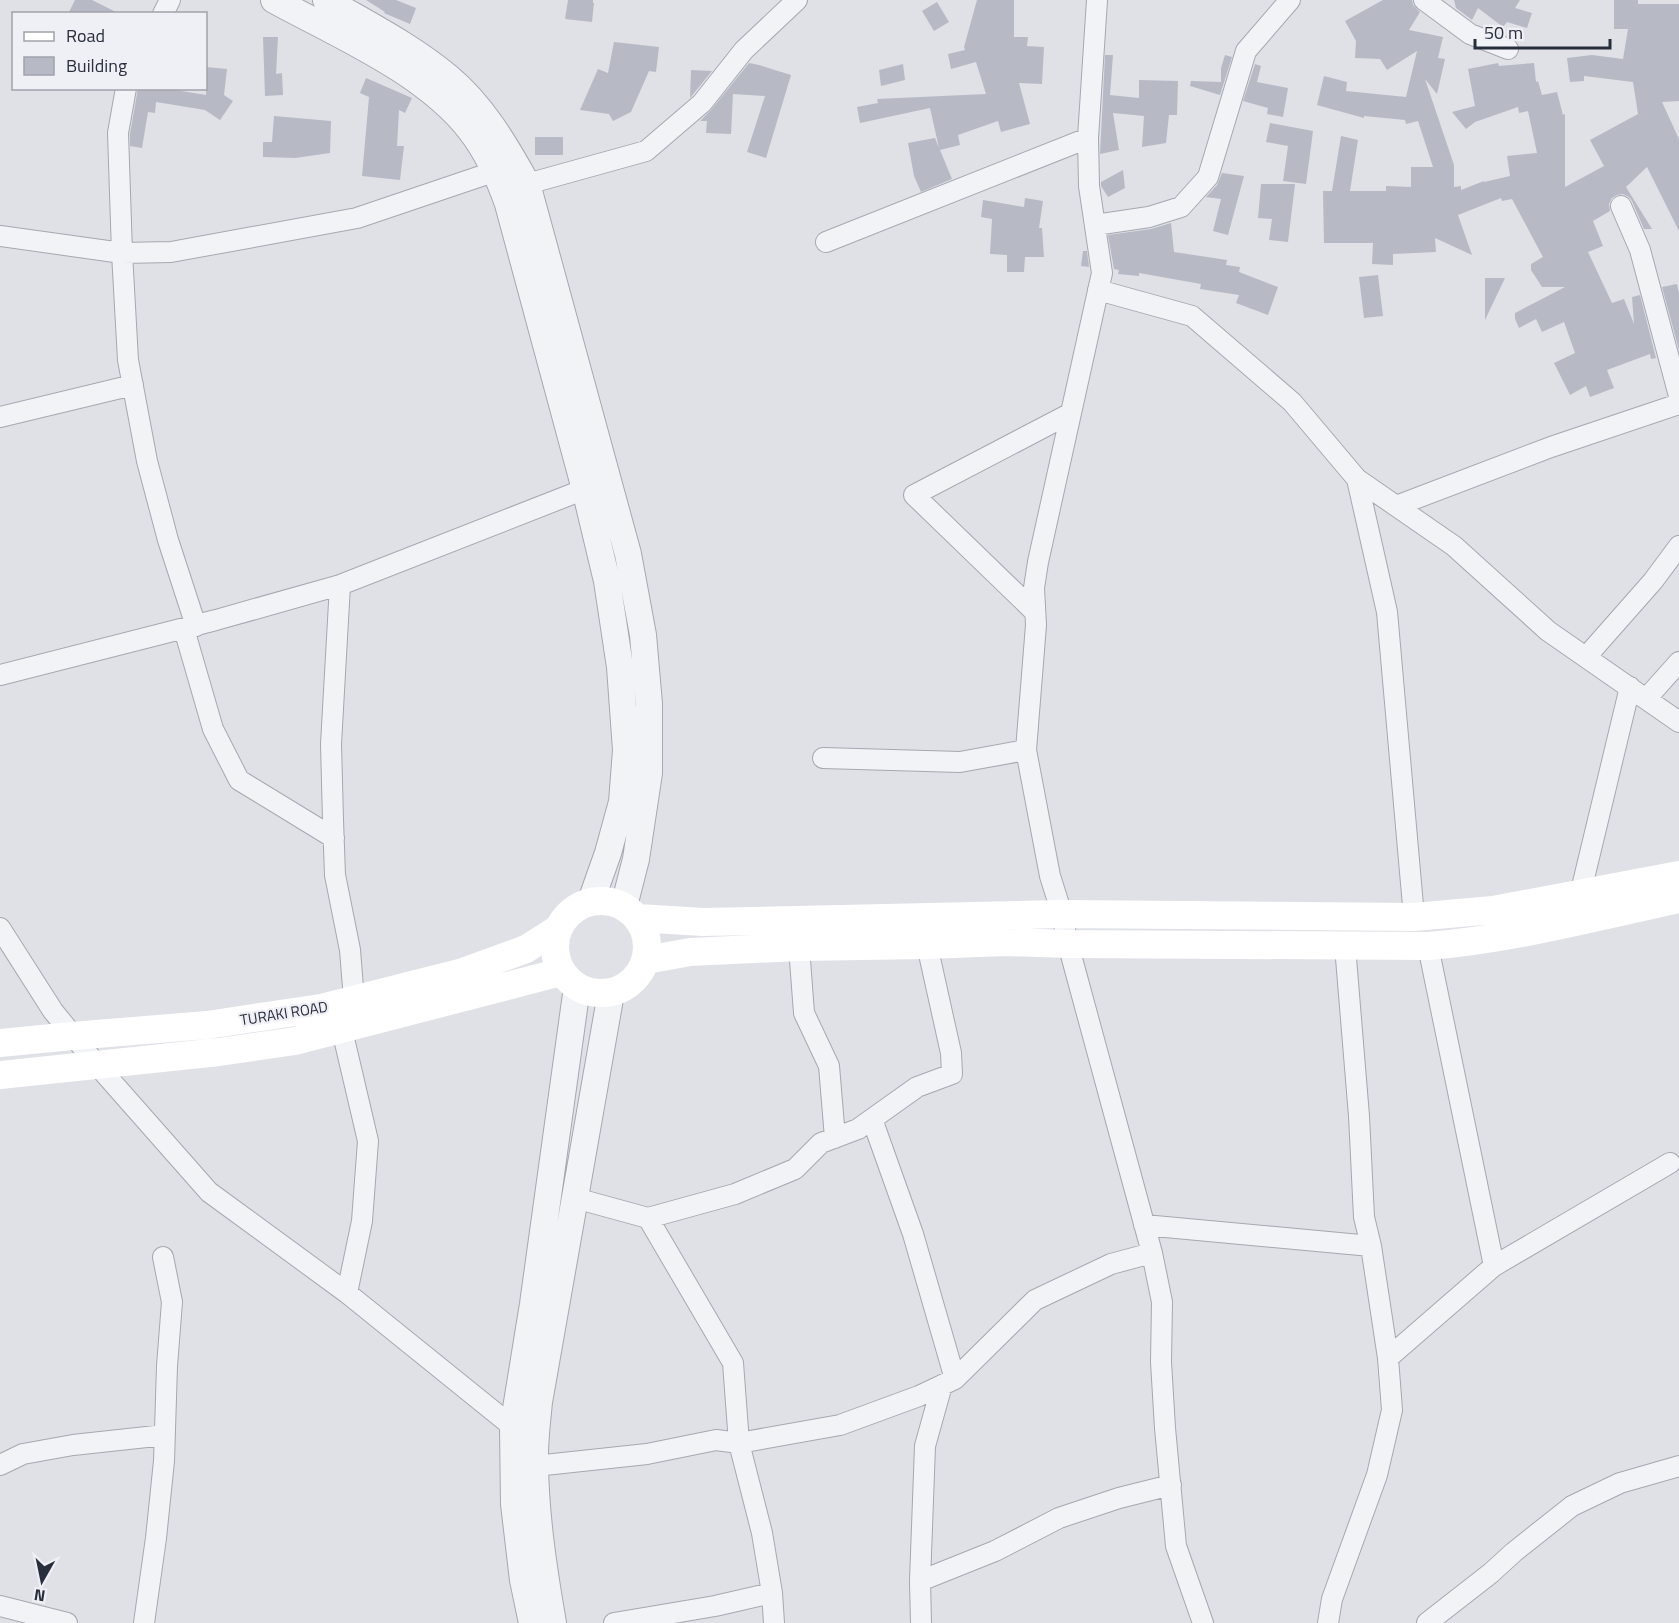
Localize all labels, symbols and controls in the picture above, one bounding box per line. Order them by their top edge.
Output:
legend [12,12,207,90]
scale bar [1475,12,1610,50]
text: 50 m [1484,19,1523,46]
text: Road [66,22,105,49]
text: Building [66,52,127,79]
street label: TURAKI ROAD [238,995,330,1031]
north arrow [12,1551,72,1611]
text: N [32,1583,47,1609]

